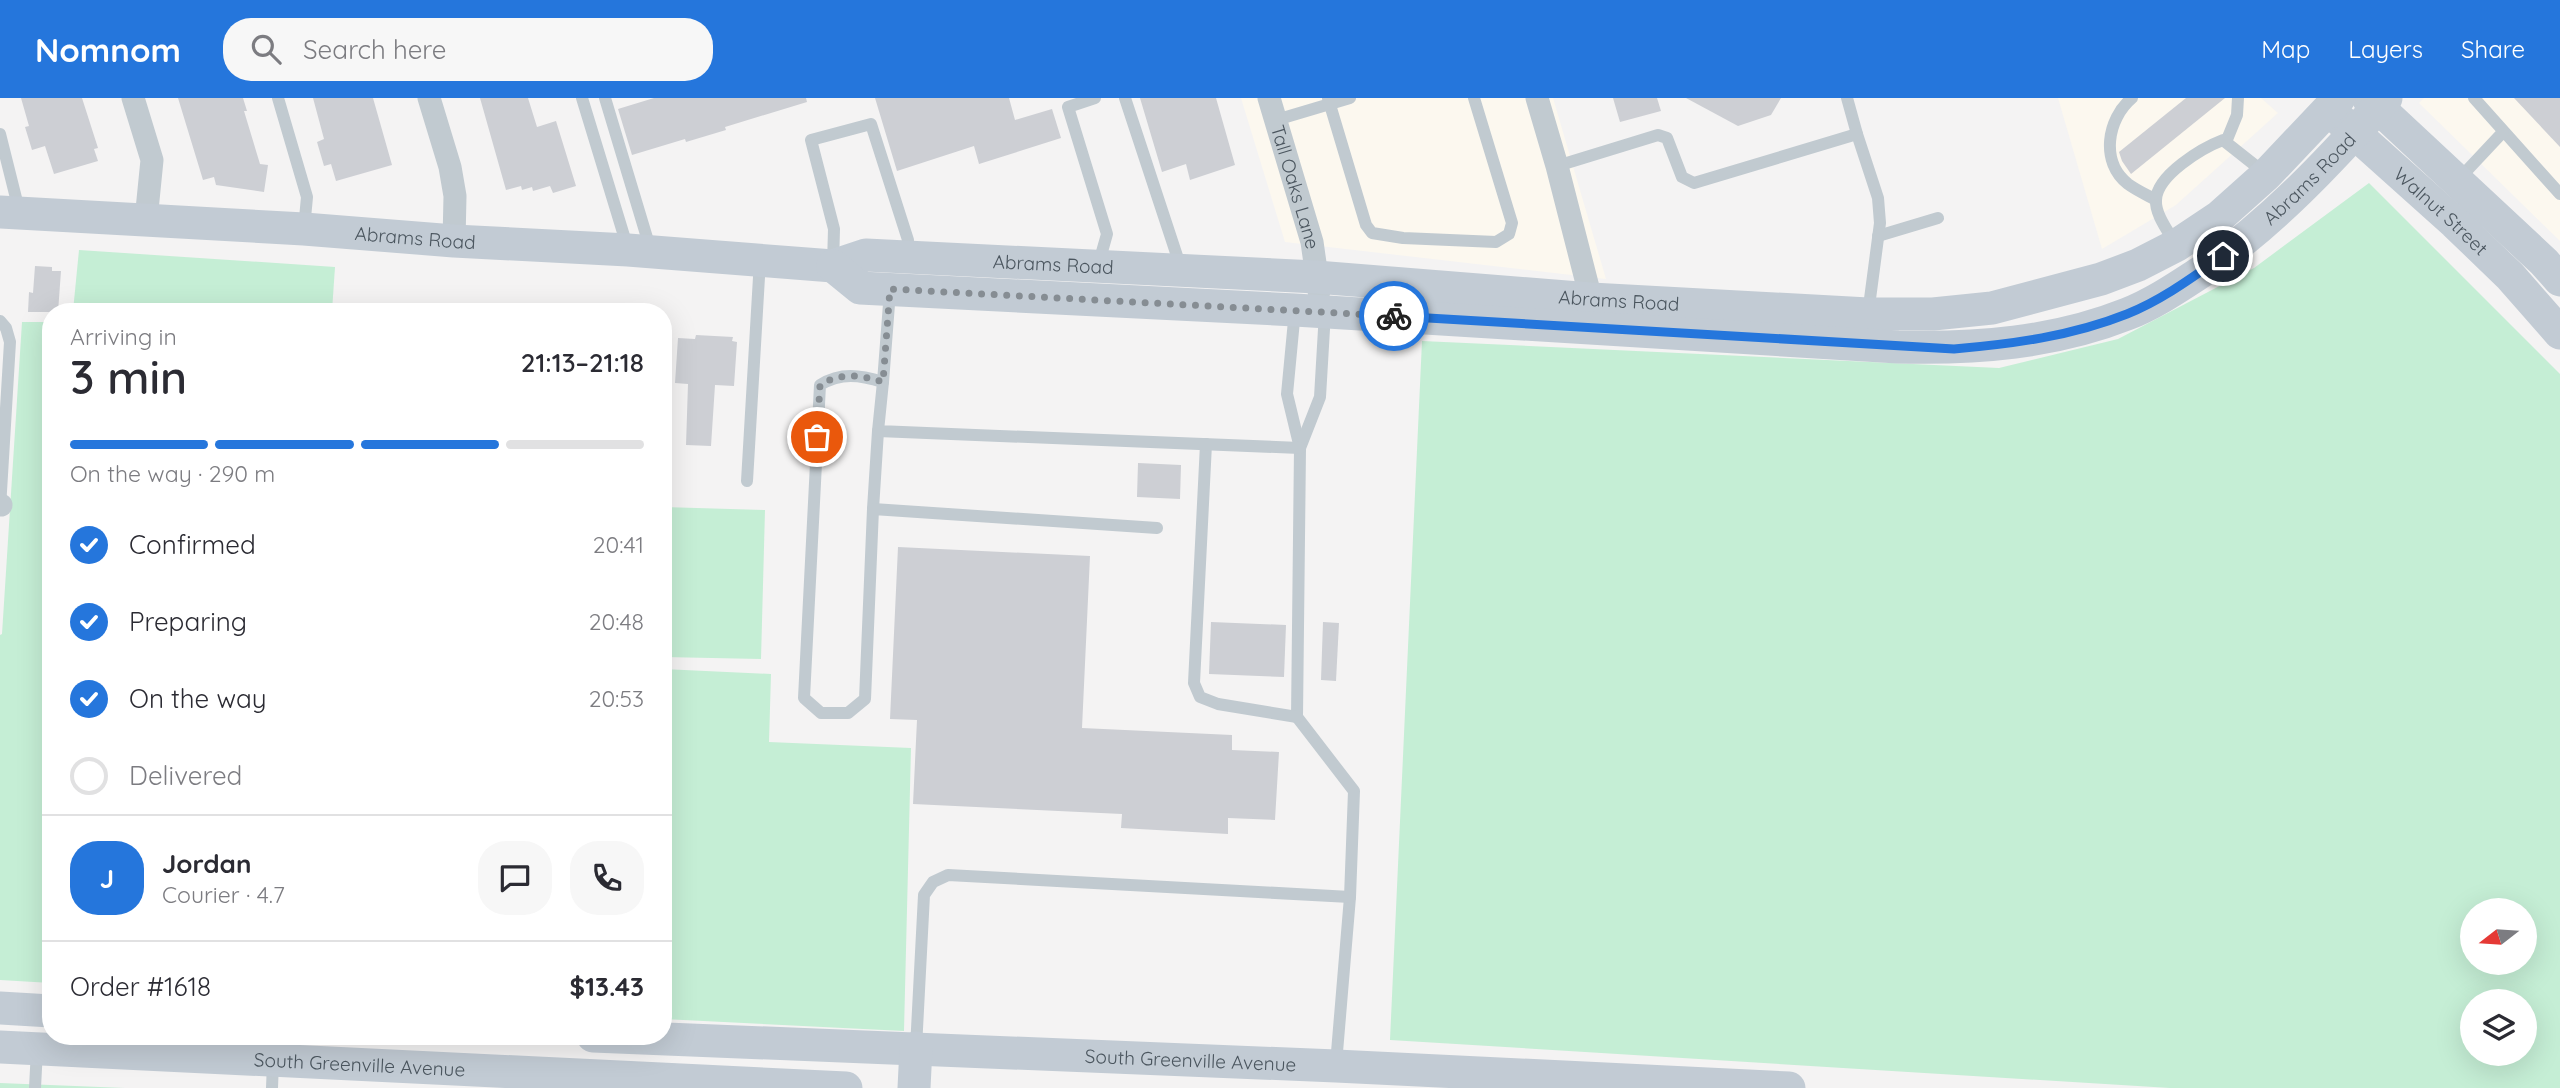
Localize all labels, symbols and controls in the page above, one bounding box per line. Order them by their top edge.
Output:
search box [223,18,713,81]
text: Nomnom [35,29,181,70]
icon: search [247,30,285,68]
text: Search here [303,33,447,66]
text: Map [2261,34,2310,64]
text: Layers [2348,34,2423,64]
text: Share [2461,34,2525,64]
street label: Tall Oaks Lane [1266,122,1325,251]
street label: Abrams Road [2258,128,2361,230]
street label: Walnut Street [2389,162,2493,260]
street label: Abrams Road [354,221,476,254]
pin [2193,226,2253,286]
icon: home [2204,237,2242,275]
street label: Abrams Road [992,249,1114,279]
courier [1359,281,1429,351]
street label: Abrams Road [1558,284,1680,316]
icon: bike [1375,297,1413,335]
text: Arriving in [70,322,177,351]
text: 21:13–21:18 [521,346,644,379]
text: 3 min [70,348,187,406]
pin [787,407,847,467]
icon: bag [798,418,836,456]
text: On the way · 290 m [70,459,275,488]
icon: check [70,526,108,564]
text: Confirmed [129,528,256,561]
text: 20:41 [593,530,644,559]
icon: check [70,603,108,641]
text: Preparing [129,605,247,638]
text: 20:48 [589,607,644,636]
icon: check [70,680,108,718]
text: On the way [129,682,267,715]
text: 20:53 [589,684,644,713]
text: Delivered [129,759,242,792]
button: chat [478,841,552,915]
button: phone [570,841,644,915]
text: Jordan [162,847,251,880]
text: J [100,862,114,895]
text: Courier · 4.7 [162,880,285,909]
north arrow [2460,898,2538,975]
map controls [2460,898,2537,1066]
text: Order #1618 [70,970,211,1003]
text: $13.43 [569,970,644,1003]
button: layers [2460,989,2537,1066]
street label: South Greenville Avenue [1084,1044,1297,1076]
street label: South Greenville Avenue [253,1047,466,1082]

